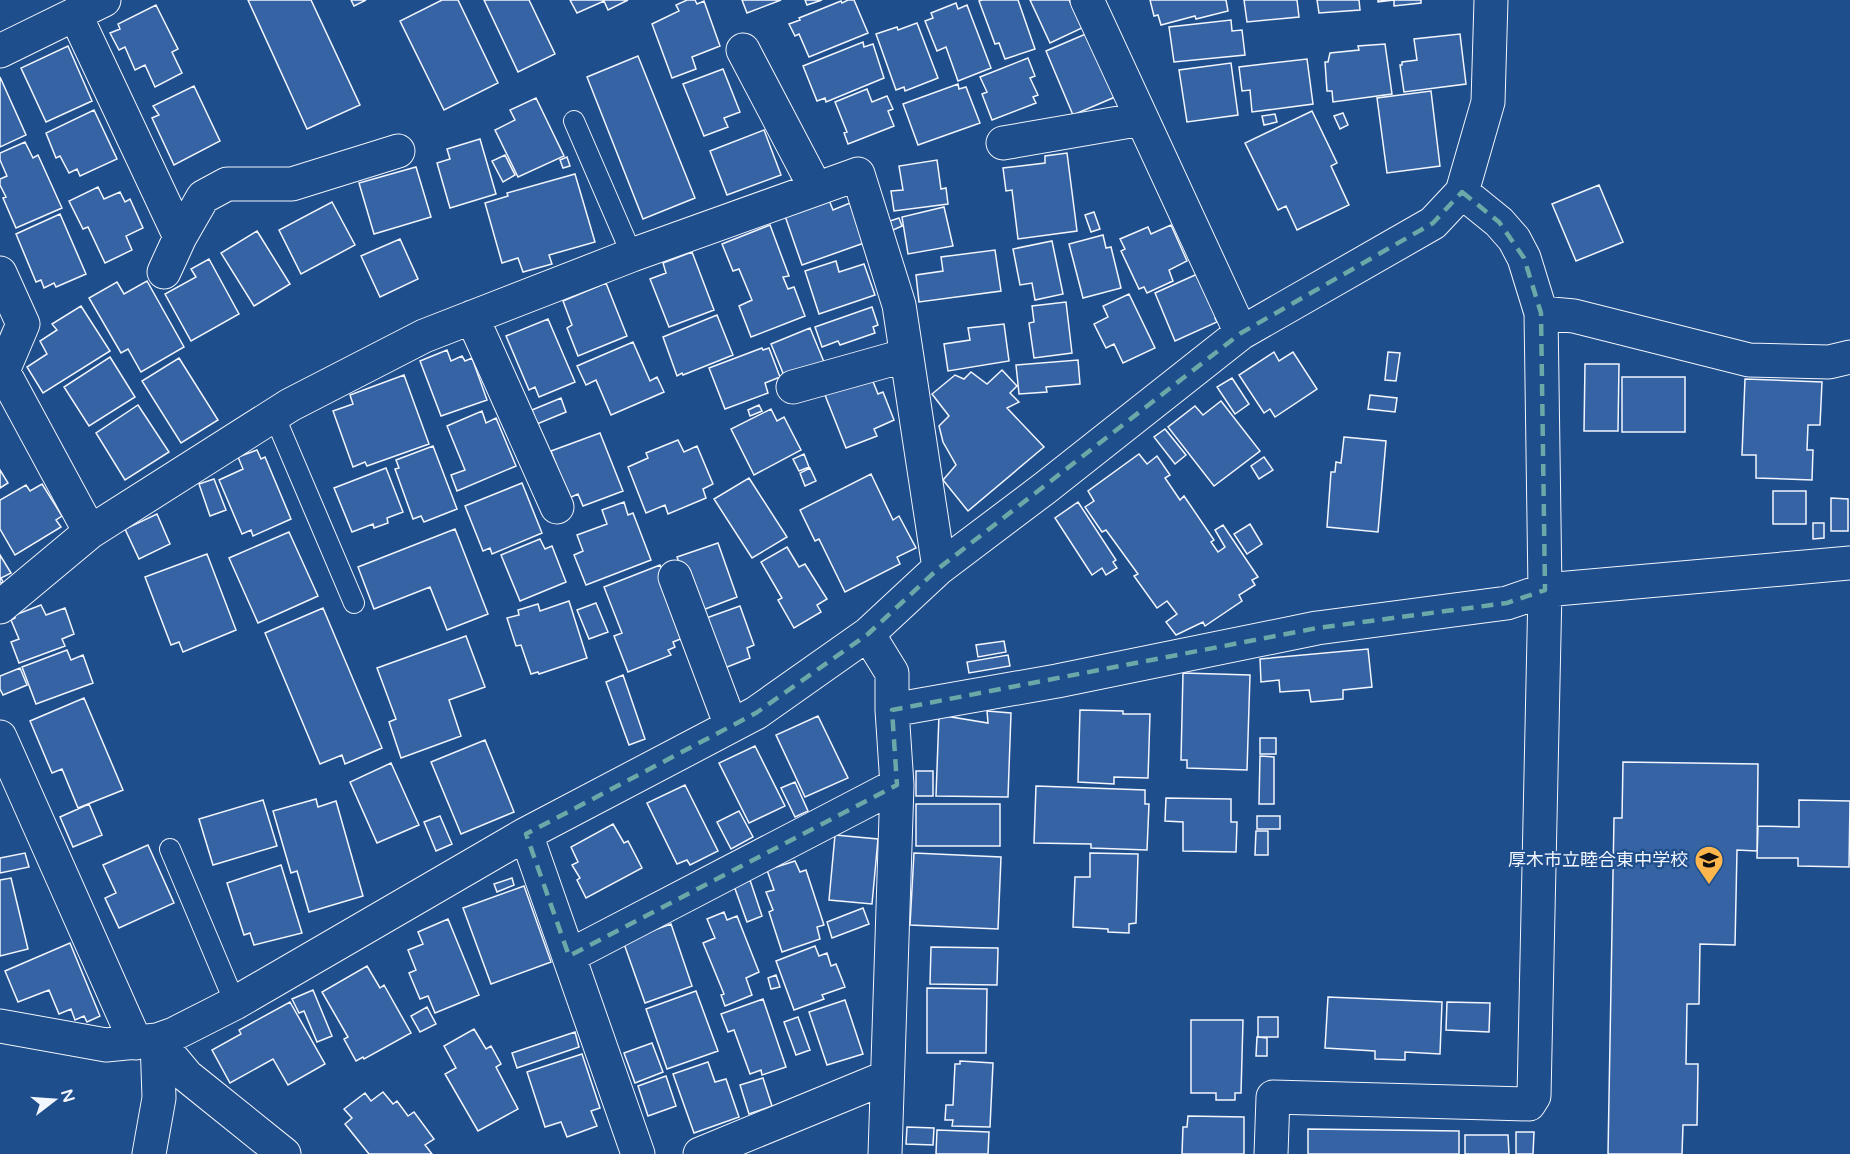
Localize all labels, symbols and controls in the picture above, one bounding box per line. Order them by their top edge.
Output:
school or university icon: 厚木市立睦合東中学校 [1693,844,1725,886]
place label: 厚木市立睦合東中学校 [1508,849,1688,871]
north arrow [24,1070,84,1130]
text: N [56,1087,79,1105]

